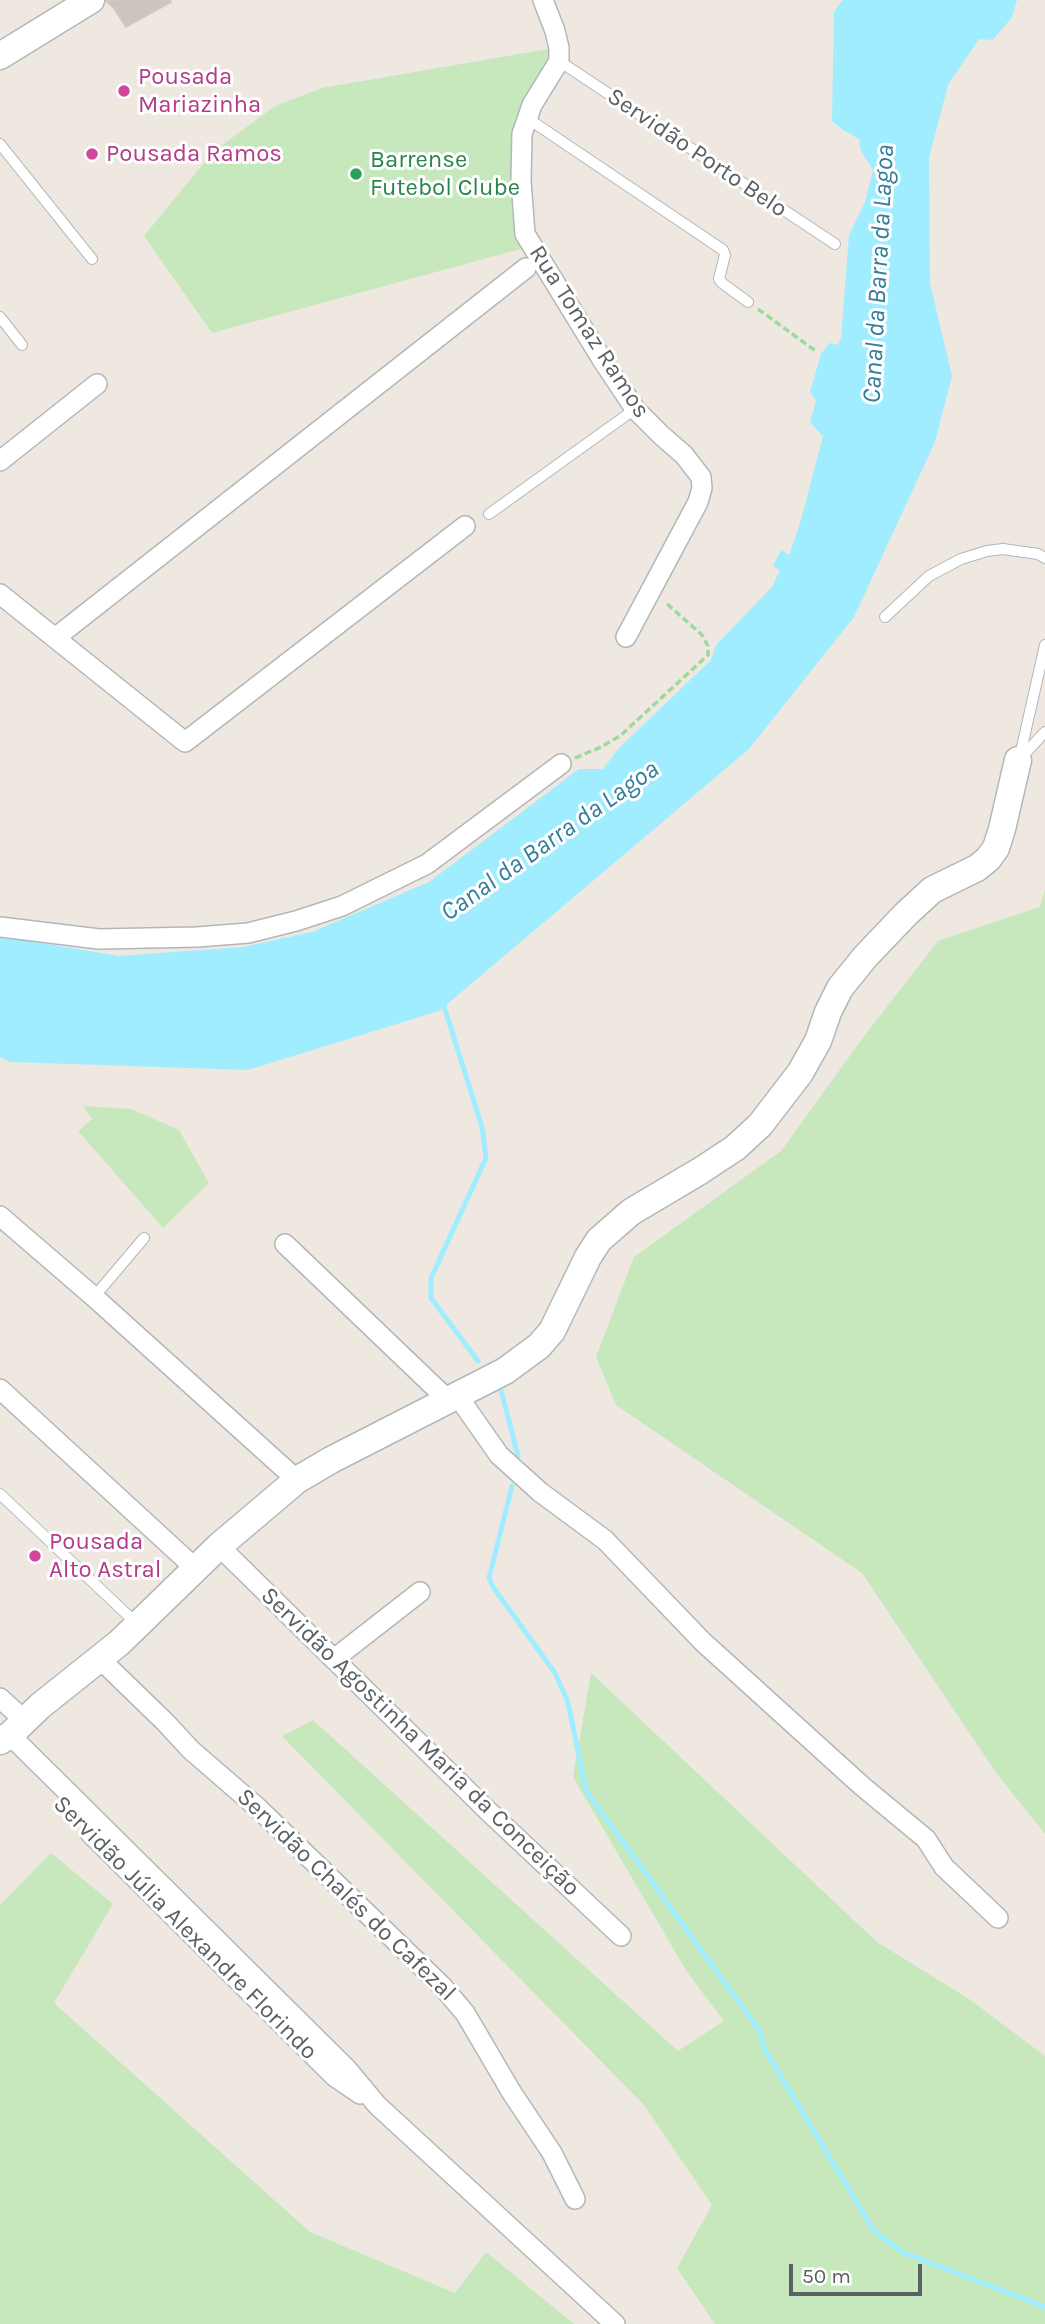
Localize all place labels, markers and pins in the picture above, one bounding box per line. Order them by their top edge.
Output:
place label: Pousada Mariazinha [138,63,261,119]
marker: Pousada Mariazinha [116,83,132,99]
place label: Pousada Ramos [106,140,282,168]
marker: Pousada Ramos [84,146,100,162]
place label: Barrense Futebol Clube [370,146,520,202]
marker: Barrense Futebol Clube [348,166,364,182]
place label: Pousada Alto Astral [49,1528,161,1584]
marker: Pousada Alto Astral [27,1548,43,1564]

